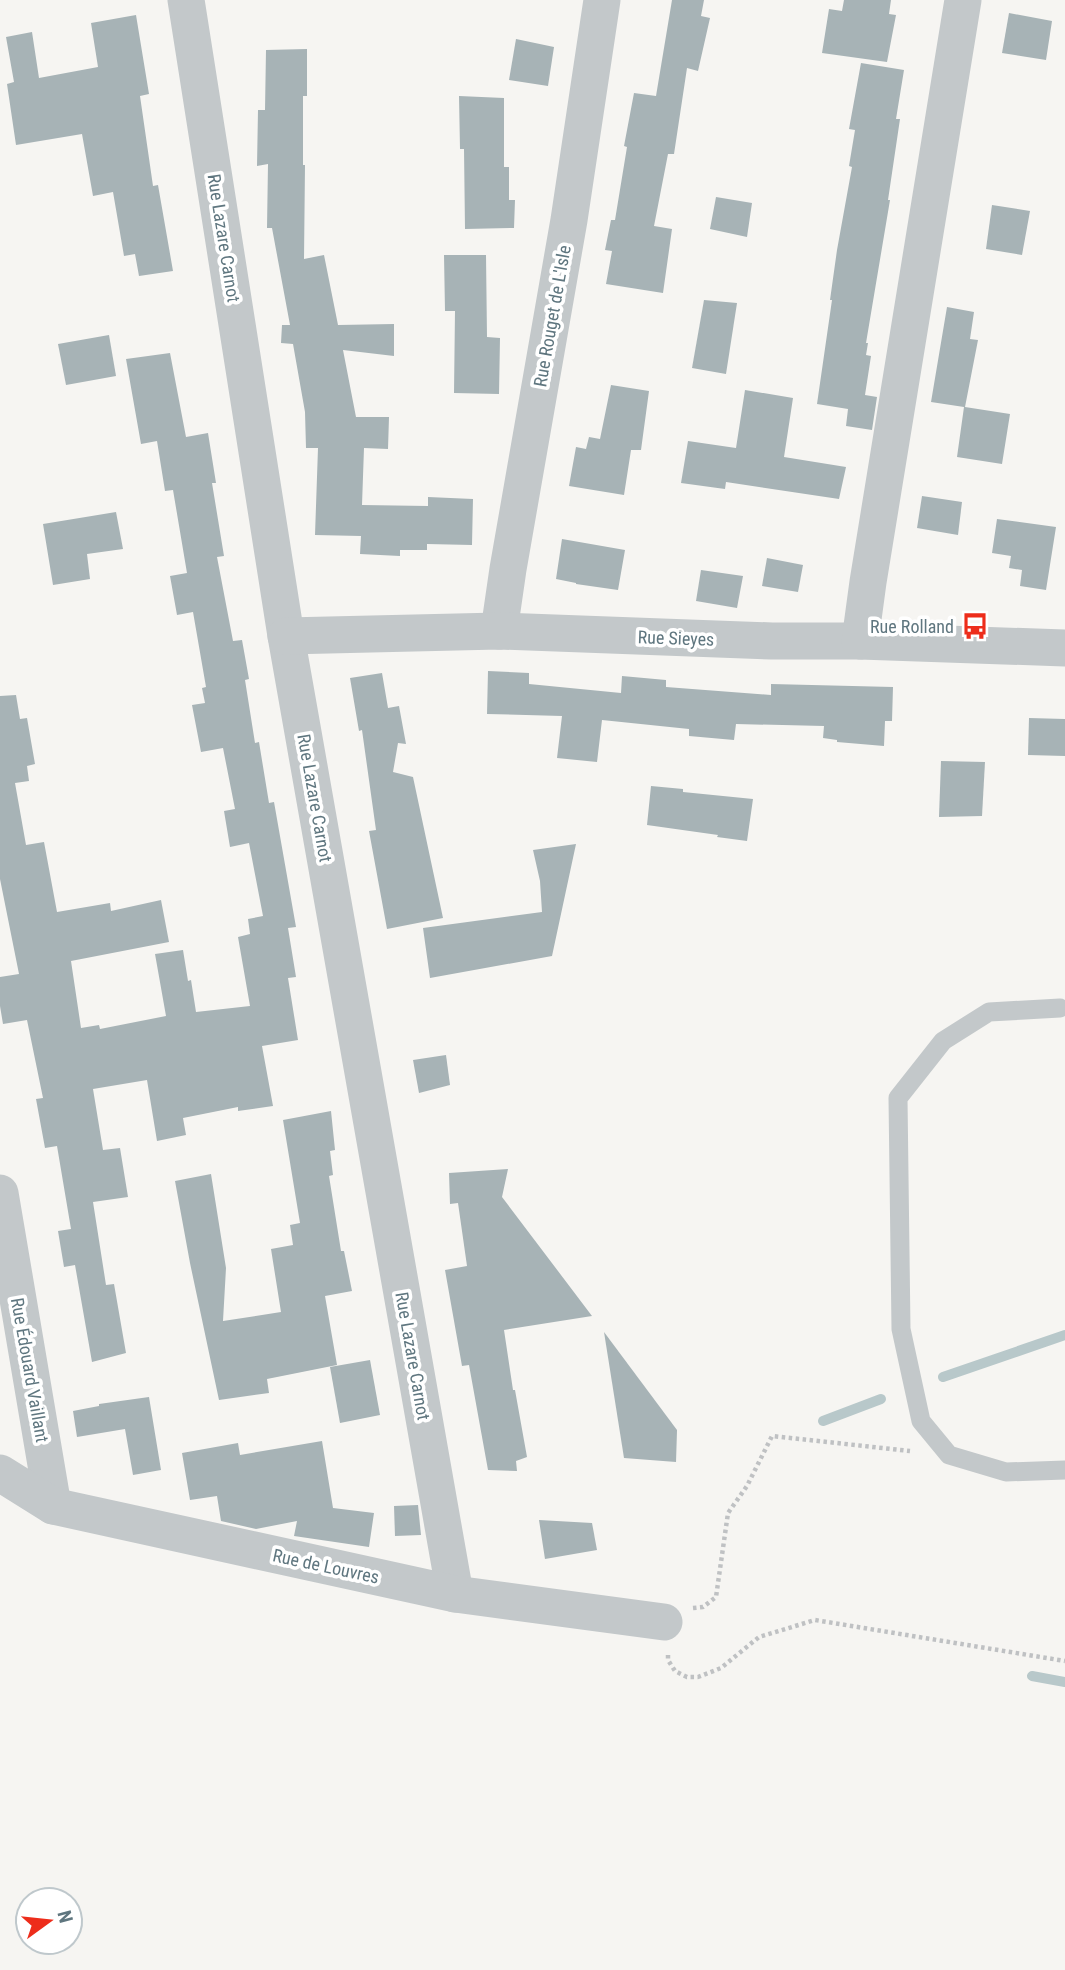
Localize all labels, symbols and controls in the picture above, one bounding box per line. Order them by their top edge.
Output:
street label: Rue Lazare Carnot [203,172,245,304]
street label: Rue Rouget de L'Isle [529,244,575,388]
bus stop icon: Rue Rolland [960,611,990,641]
place label: Rue Rolland [870,616,954,637]
street label: Rue Sieyes [637,626,715,650]
street label: Rue Lazare Carnot [293,732,337,864]
street label: Rue Lazare Carnot [391,1290,435,1422]
street label: Rue Édouard Vaillant [7,1296,53,1444]
street label: Rue de Louvres [271,1544,381,1588]
north arrow [14,1886,84,1956]
text: N [52,1908,78,1925]

